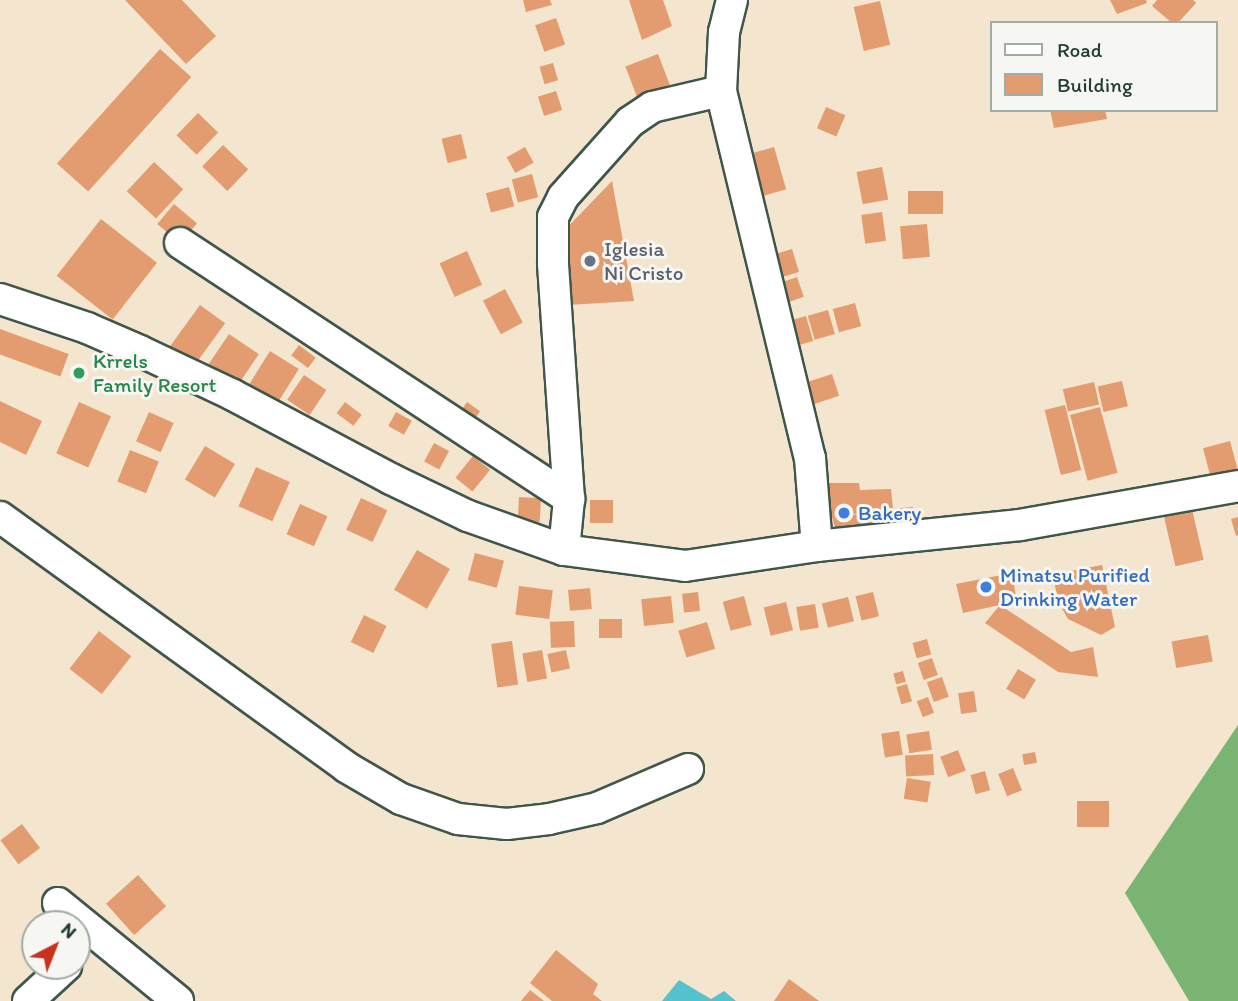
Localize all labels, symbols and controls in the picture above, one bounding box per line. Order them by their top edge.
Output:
legend [990,21,1217,112]
text: Road [1057,37,1102,62]
text: Building [1057,72,1133,97]
place label: Iglesia Ni Cristo [604,236,683,286]
marker: Iglesia Ni Cristo [582,253,598,269]
place label: Krrels Family Resort [93,348,216,398]
marker: Krrels Family Resort [71,365,87,381]
place label: Bakery [858,500,921,526]
marker: Bakery [836,505,852,521]
place label: Minatsu Purified Drinking Water [1000,562,1150,612]
marker: Minatsu Purified Drinking Water [978,579,994,595]
north arrow [21,910,91,980]
text: N [57,918,82,943]

